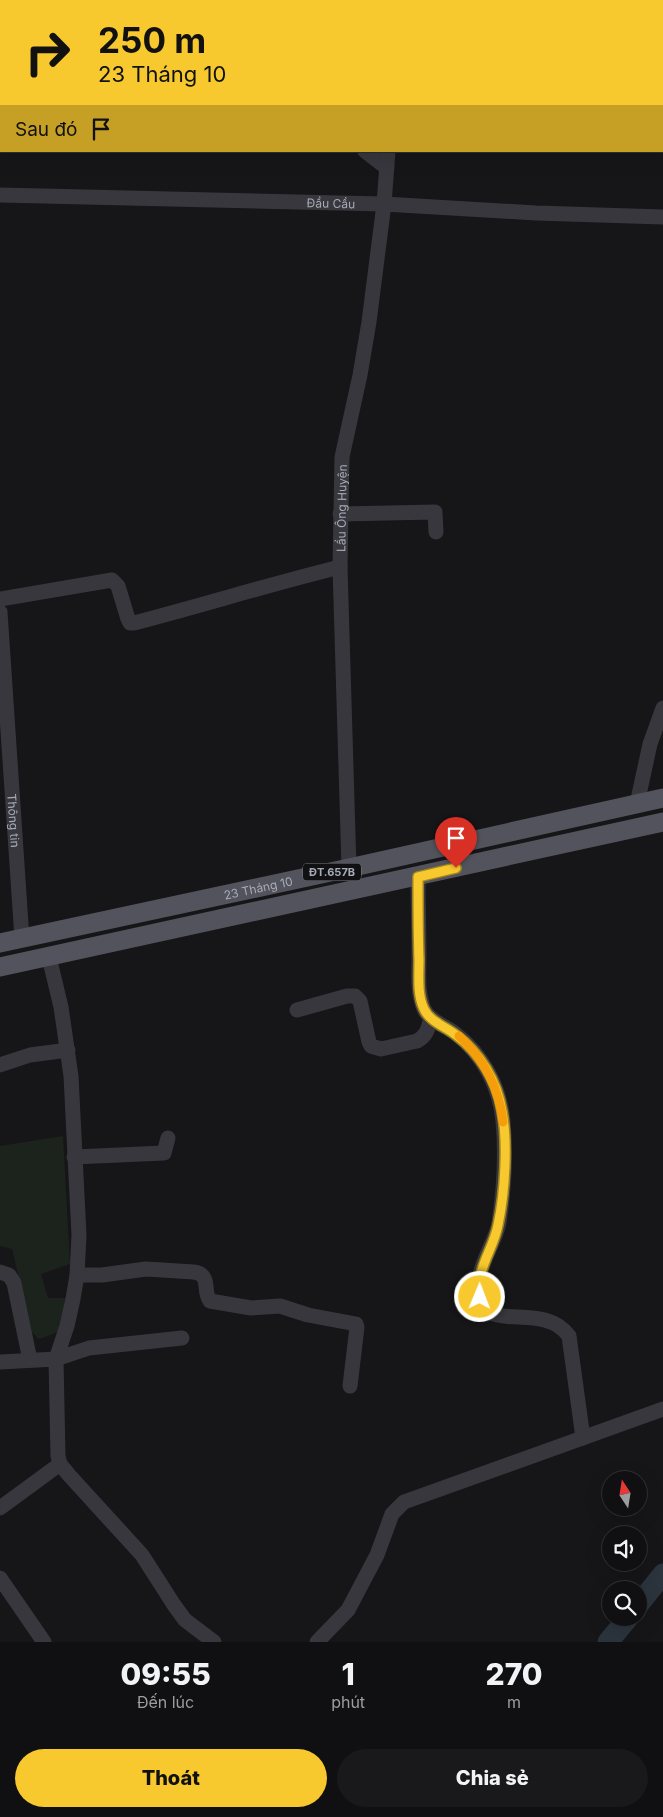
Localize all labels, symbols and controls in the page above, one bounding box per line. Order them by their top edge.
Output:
text: 250 m [98,19,206,61]
icon: right [15,20,80,85]
text: 23 Tháng 10 [98,61,226,87]
icon: arrive [87,115,115,143]
text: Sau đó [15,118,77,141]
street label: Đầu Cầu [306,195,355,211]
street label: Lầu Ông Huyện [333,464,349,552]
street label: Thông tin [5,793,23,848]
pin [435,817,477,868]
icon: arrive [442,824,470,852]
road number: ĐT.657B [303,864,361,880]
street label: 23 Tháng 10 [222,873,294,902]
position arrow [453,1270,505,1322]
north arrow [602,1471,648,1516]
map controls [602,1471,647,1626]
button: sound [602,1526,647,1571]
button: search [602,1581,647,1626]
text: 09:55 [120,1656,211,1692]
text: 1 [341,1656,355,1692]
text: 270 [486,1656,543,1692]
text: Đến lúc [137,1692,194,1712]
text: phút [331,1692,365,1712]
text: m [507,1692,521,1712]
button: Thoát [15,1749,327,1807]
button: Chia sẻ [337,1749,648,1807]

